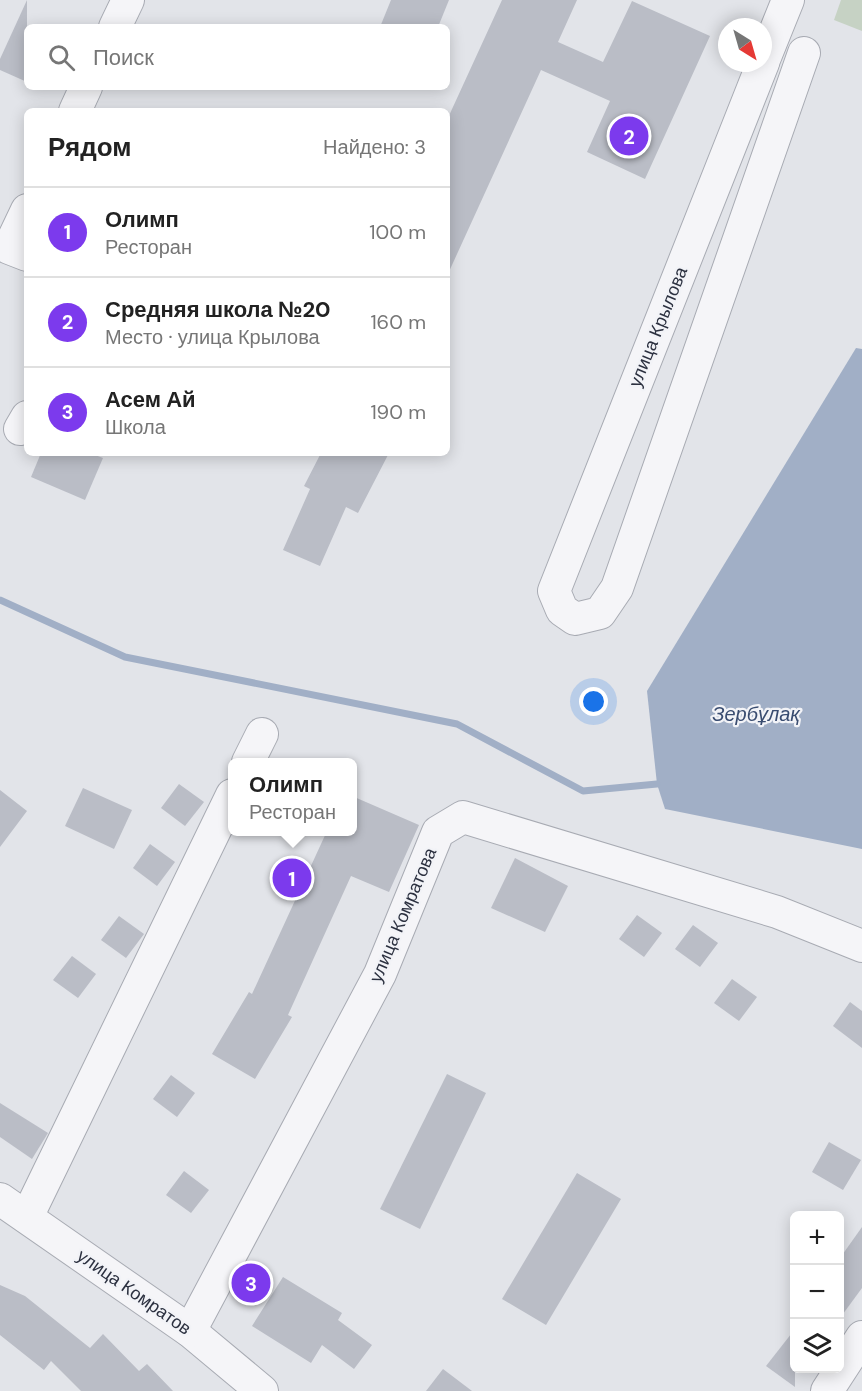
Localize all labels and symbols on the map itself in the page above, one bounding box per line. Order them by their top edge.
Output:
north arrow [718,18,772,72]
pin: 2 [610,114,648,158]
street label: улица Крылова [623,262,693,391]
your location [579,687,608,716]
water label: Зербұлақ [712,701,801,727]
street label: улица Комратова [364,843,443,986]
pin: 1 [272,856,312,900]
street label: улица Комратов [72,1244,196,1340]
pin: 3 [232,1260,270,1306]

